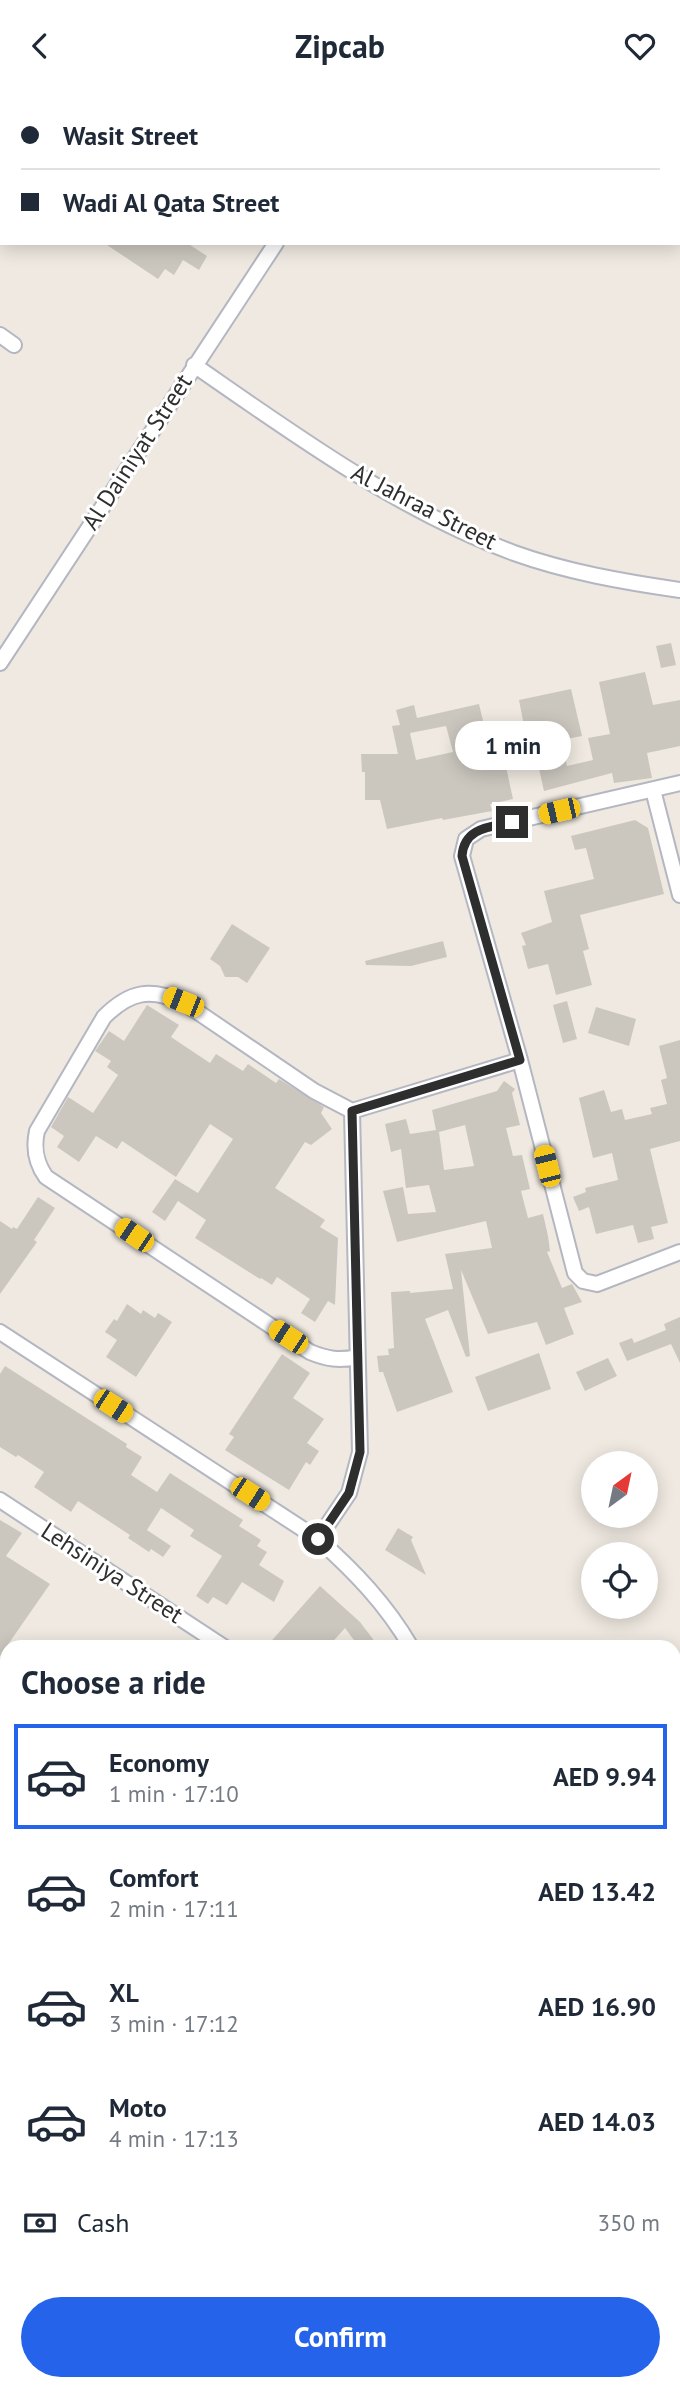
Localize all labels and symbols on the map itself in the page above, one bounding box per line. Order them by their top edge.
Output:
street label: Al Dainiyat Street [75,368,199,536]
street label: Al Jahraa Street [346,457,502,556]
callout: 1 min [454,721,570,769]
car [537,796,582,826]
route end [496,806,528,838]
car [160,984,207,1020]
car [532,1143,563,1189]
car [111,1215,158,1255]
car [265,1317,312,1357]
car [90,1386,137,1426]
north arrow [581,1451,658,1528]
car [227,1474,274,1514]
street label: Lehsiniya Street [35,1515,189,1630]
route start [302,1523,334,1555]

